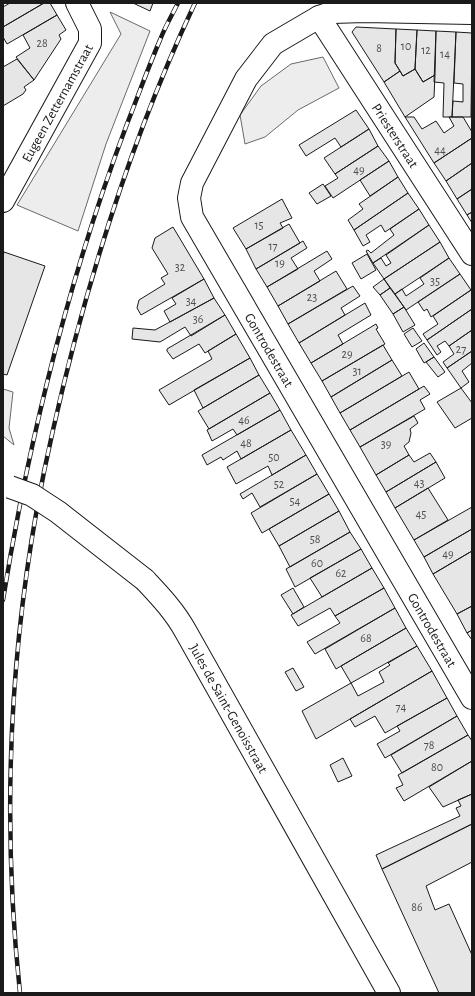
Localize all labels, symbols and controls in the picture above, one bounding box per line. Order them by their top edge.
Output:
house number: 28 [36,37,48,49]
house number: 10 [401,40,411,52]
street label: Eugeen Zetternamstraat [20,42,96,165]
house number: 8 [376,42,382,54]
house number: 12 [421,44,431,56]
house number: 14 [440,48,450,60]
street label: Priesterstraat [369,101,421,171]
house number: 44 [434,144,446,156]
house number: 49 [353,164,365,176]
house number: 15 [254,219,264,231]
house number: 17 [268,240,278,252]
house number: 19 [275,257,285,269]
house number: 32 [175,261,186,273]
house number: 35 [430,275,440,287]
house number: 23 [307,291,317,303]
house number: 34 [186,295,197,307]
street label: Gontrodestraat [242,311,296,390]
house number: 36 [193,313,204,325]
house number: 27 [456,343,466,355]
house number: 29 [341,348,353,360]
house number: 31 [352,365,362,377]
house number: 46 [238,414,250,426]
house number: 48 [240,437,252,449]
house number: 39 [381,438,392,450]
house number: 50 [268,451,280,463]
house number: 43 [414,477,424,489]
house number: 52 [274,478,285,490]
house number: 54 [290,495,301,507]
house number: 45 [416,508,426,520]
house number: 58 [310,533,321,545]
house number: 49 [442,548,454,560]
house number: 60 [311,557,323,569]
house number: 62 [335,567,347,579]
street label: Gontrodestraat [405,591,459,670]
house number: 68 [360,632,372,644]
street label: Jules de Saint-Genoisstraat [186,642,270,776]
house number: 74 [396,701,407,713]
house number: 78 [424,739,435,751]
house number: 80 [431,761,443,773]
house number: 86 [411,901,423,913]

